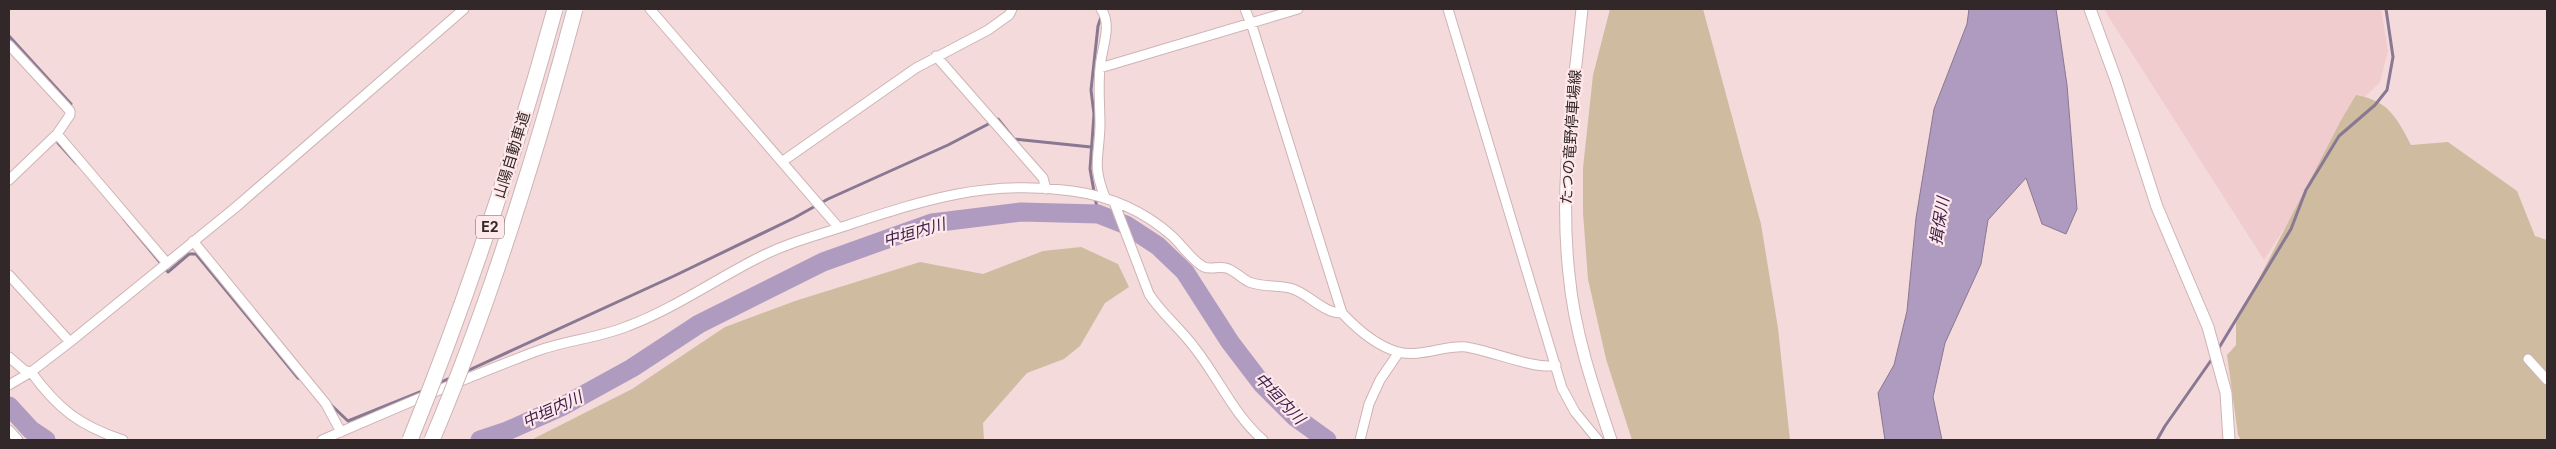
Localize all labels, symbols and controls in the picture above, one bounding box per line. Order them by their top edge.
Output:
street label: たつの竜野停車場線 [1556,69,1585,205]
street label: 山陽自動車道 [489,109,534,201]
water label: 揖保川 [1925,194,1953,246]
water label: 中垣内川 [880,213,949,250]
road number: E2 [476,216,504,238]
water label: 中垣内川 [1251,368,1311,429]
water label: 中垣内川 [519,386,587,432]

